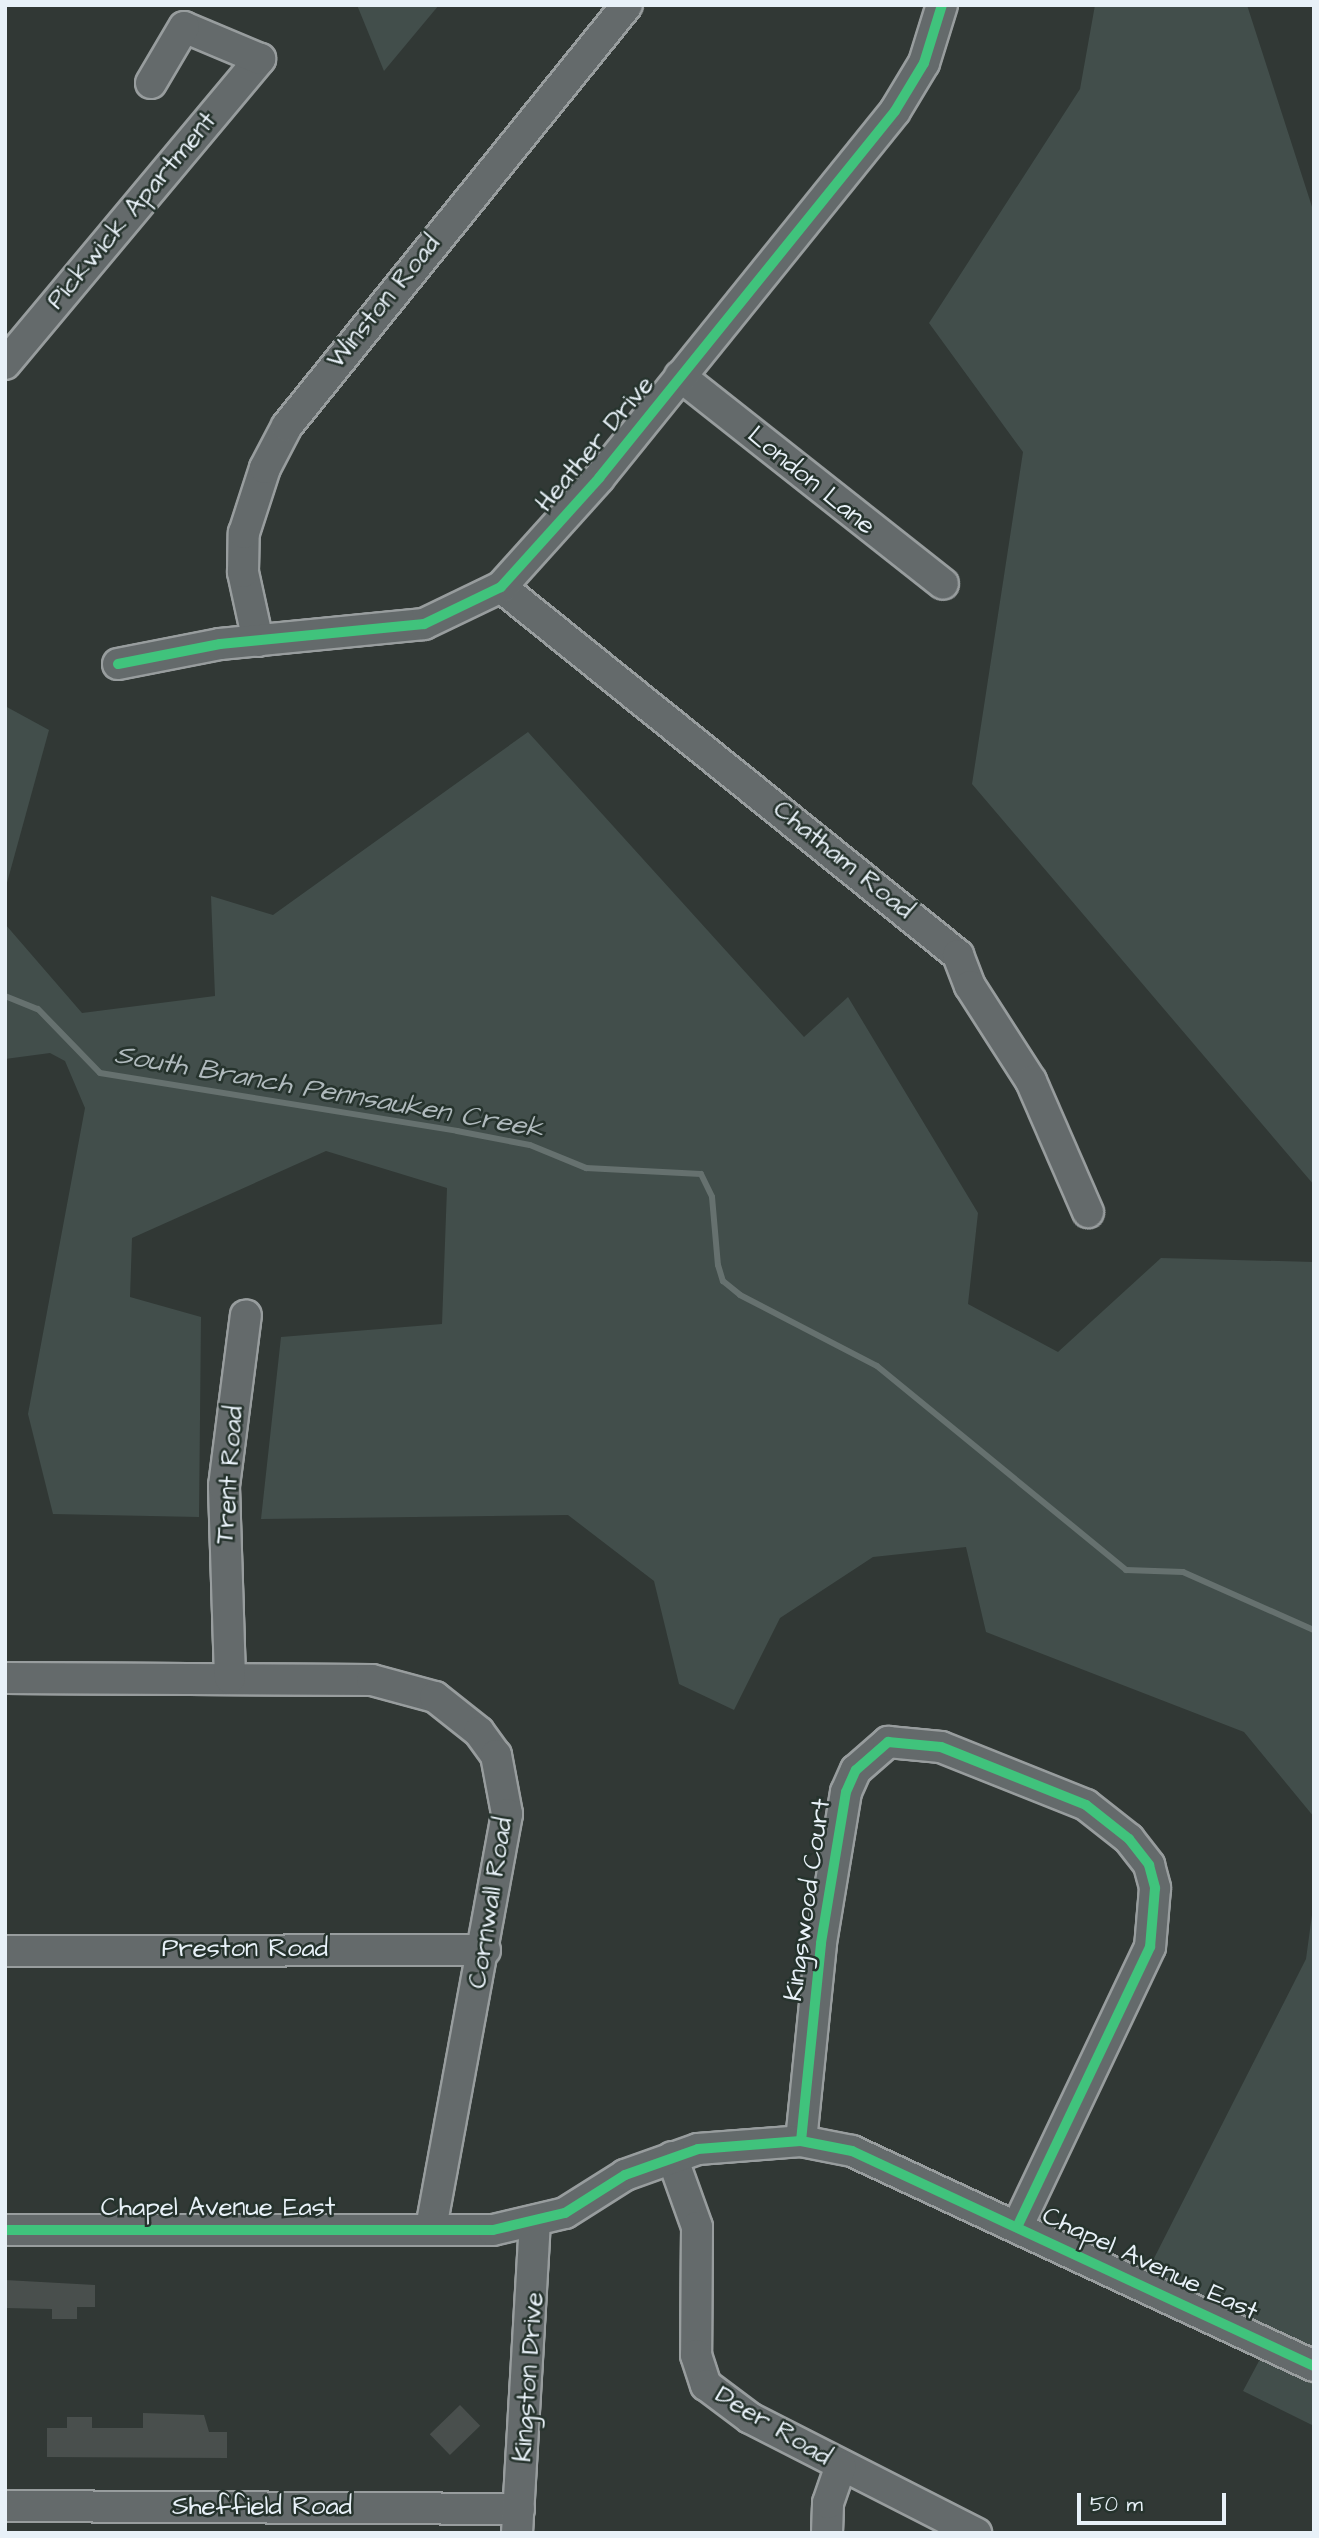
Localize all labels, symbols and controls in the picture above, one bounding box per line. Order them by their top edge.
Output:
street label: Pickwick Apartment [40,106,224,316]
street label: Winston Road [321,229,447,375]
street label: Heather Drive [529,370,661,518]
street label: London Lane [741,420,881,542]
street label: Chatham Road [767,794,919,926]
water label: South Branch Pennsauken Creek [112,1038,546,1146]
street label: Trent Road [210,1405,250,1545]
street label: Kingswood Court [778,1797,838,2003]
street label: Cornwall Road [462,1815,520,1991]
street label: Preston Road [162,1933,328,1965]
street label: Chapel Avenue East [101,2192,335,2224]
street label: Chapel Avenue East [1037,2200,1263,2328]
street label: Kingston Drive [507,2291,551,2463]
street label: Deer Road [709,2379,837,2473]
scale bar [1081,2478,1230,2522]
text: 50 m [1090,2490,1143,2519]
street label: Sheffield Road [172,2491,352,2523]

